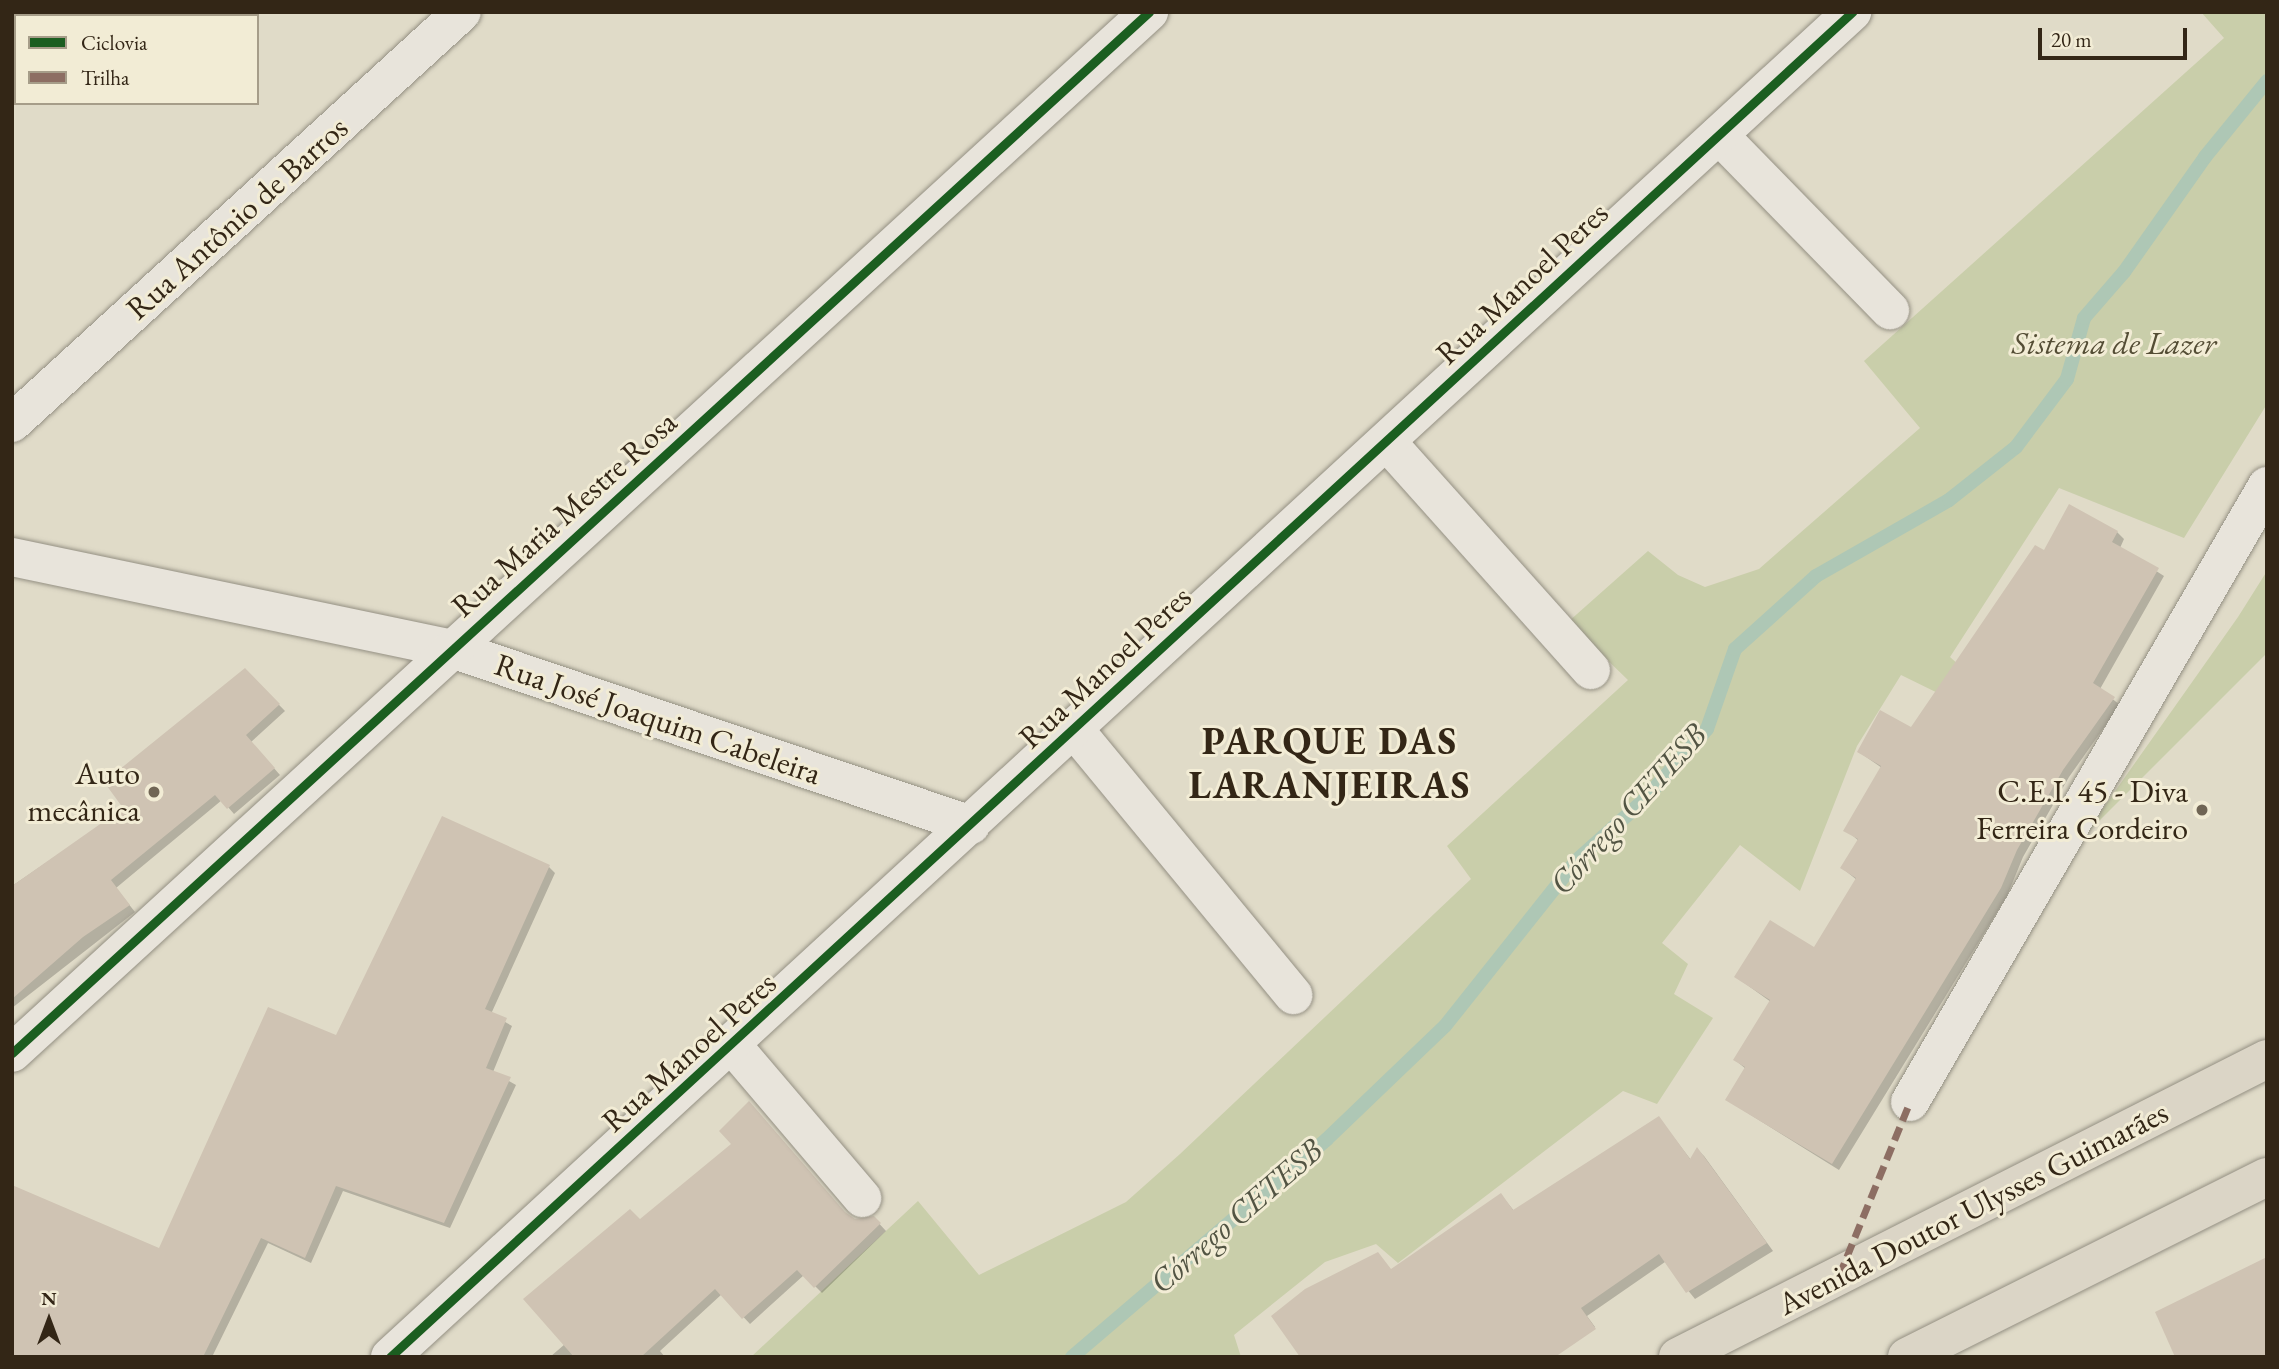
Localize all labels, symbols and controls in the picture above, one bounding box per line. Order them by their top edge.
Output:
legend [14,14,259,105]
scale bar [2041,14,2190,58]
text: 20 m [2051,26,2092,53]
text: Ciclovia [81,29,147,56]
text: Trilha [81,64,129,91]
street label: Rua Antônio de Barros [118,108,356,328]
street label: Rua Manoel Peres [1428,194,1616,372]
park label: Sistema de Lazer [2012,324,2216,362]
street label: Rua Maria Mestre Rosa [443,403,685,625]
street label: Rua Manoel Peres [1011,578,1199,756]
street label: Rua José Joaquim Cabeleira [490,645,826,793]
water label: Córrego CETESB [1541,715,1715,903]
district label: PARQUE DAS LARANJEIRAS [1190,718,1470,808]
place label: Auto mecânica [28,755,140,830]
place label: C.E.I. 45 - Diva Ferreira Cordeiro [1976,773,2188,848]
marker: Auto mecânica [146,784,162,800]
marker: C.E.I. 45 - Diva Ferreira Cordeiro [2194,802,2210,818]
street label: Rua Manoel Peres [594,964,784,1140]
street label: Avenida Doutor Ulysses Guimarães [1772,1093,2174,1323]
water label: Córrego CETESB [1141,1130,1331,1302]
north arrow [14,1285,84,1355]
text: N [41,1286,57,1311]

